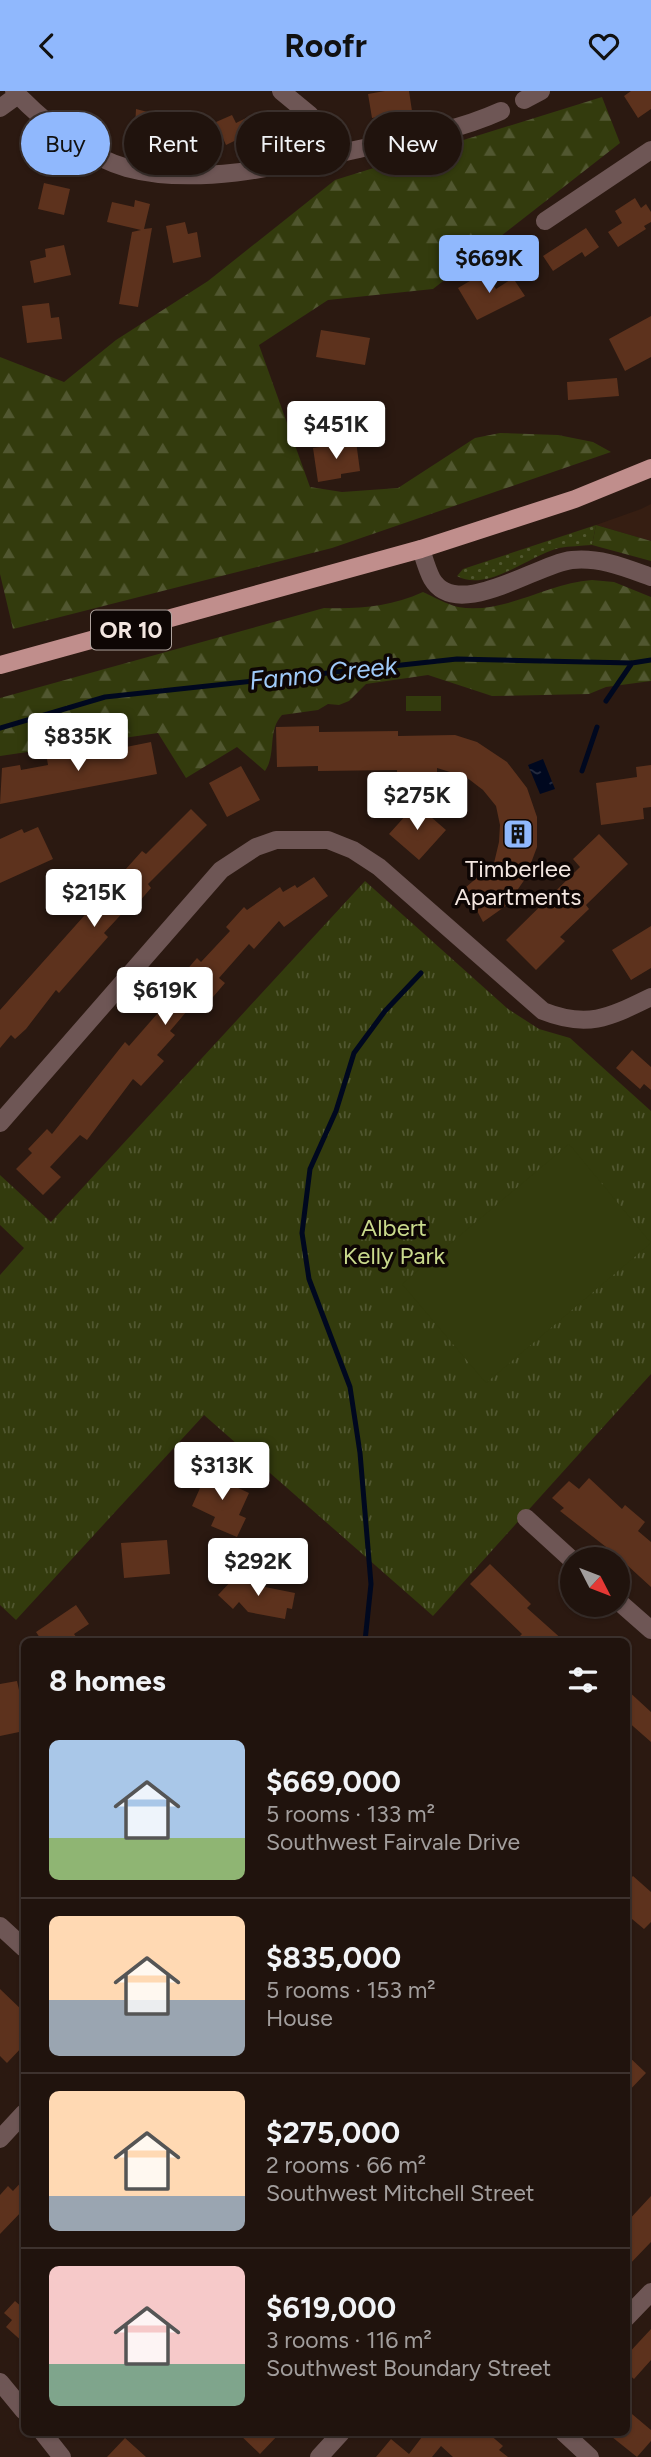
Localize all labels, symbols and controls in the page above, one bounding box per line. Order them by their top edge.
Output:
icon: back [28,27,66,65]
text: Roofr [284,27,367,65]
icon: heart [585,27,623,65]
chip: Buy [21,112,110,175]
chip: Rent [124,112,222,175]
chip: Filters [236,112,350,175]
chip: New [364,112,462,175]
pin: $669K [440,235,538,295]
text: $669K [455,244,523,272]
pin: $451K [287,401,385,461]
text: $451K [303,410,369,438]
road number: OR 10 [91,611,171,649]
water label: Fanno Creek [248,649,400,697]
pin: $835K [29,713,127,773]
text: $835K [44,722,112,750]
pin: $275K [368,773,466,832]
text: $275K [383,781,451,809]
building icon: Timberlee Apartments [501,817,535,851]
place label: Timberlee Apartments [454,854,582,911]
pin: $215K [45,869,143,929]
text: $215K [62,878,126,906]
pin: $619K [116,967,214,1027]
text: $619K [133,976,197,1004]
park label: Albert Kelly Park [343,1213,446,1270]
pin: $313K [173,1443,271,1502]
text: $313K [190,1451,254,1479]
pin: $292K [209,1539,307,1598]
text: $292K [224,1547,292,1575]
north arrow [560,1547,630,1617]
map controls [560,1547,630,1617]
icon: filters [564,1661,602,1699]
text: 8 homes [49,1662,166,1699]
text: $669,000 [266,1763,401,1800]
icon: home [105,1768,189,1852]
text: 5 rooms · 133 m² [266,1800,435,1828]
text: Southwest Fairvale Drive [266,1828,520,1856]
text: $835,000 [266,1939,401,1976]
icon: home [105,1944,189,2028]
text: 5 rooms · 153 m² [266,1976,436,2004]
text: House [266,2004,333,2032]
text: $275,000 [266,2114,400,2151]
icon: home [105,2119,189,2203]
text: 2 rooms · 66 m² [266,2151,426,2179]
text: Southwest Mitchell Street [266,2179,535,2207]
text: $619,000 [266,2289,396,2326]
icon: home [105,2294,189,2378]
text: 3 rooms · 116 m² [266,2326,432,2354]
text: Southwest Boundary Street [266,2354,551,2382]

